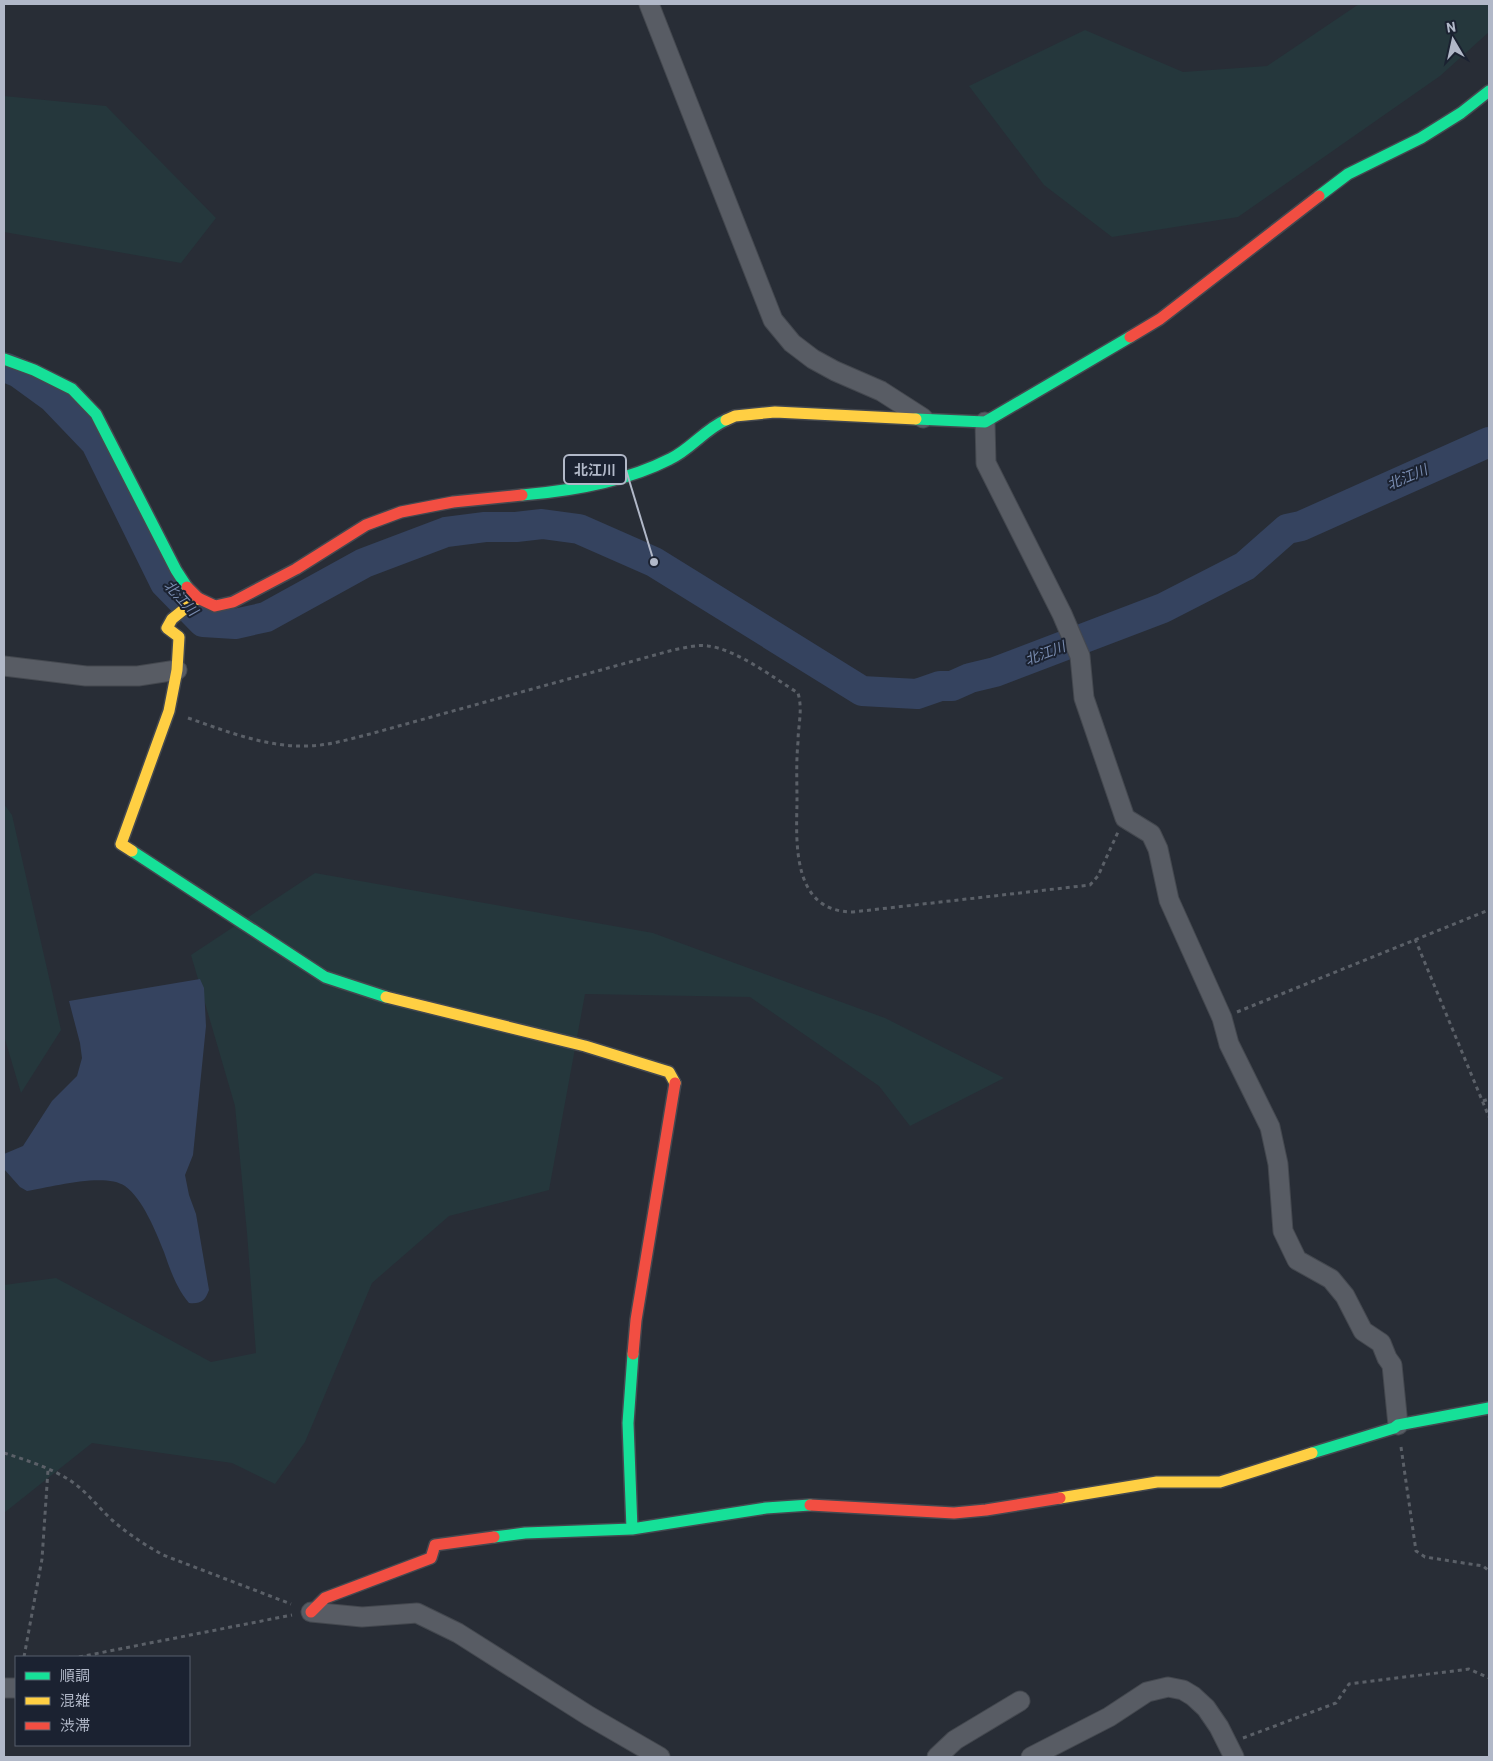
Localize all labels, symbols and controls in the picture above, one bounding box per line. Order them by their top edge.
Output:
north arrow [1428,15,1478,65]
text: N [1445,18,1457,36]
callout: 北江川 [564,455,626,484]
water label: 北江川 [1384,460,1431,493]
text: 北江川 [574,461,616,478]
water label: 北江川 [161,577,203,620]
water label: 北江川 [1022,636,1069,668]
legend [15,1656,190,1746]
text: 順調 [60,1666,90,1684]
text: 混雑 [60,1691,90,1709]
text: 渋滞 [60,1716,90,1734]

